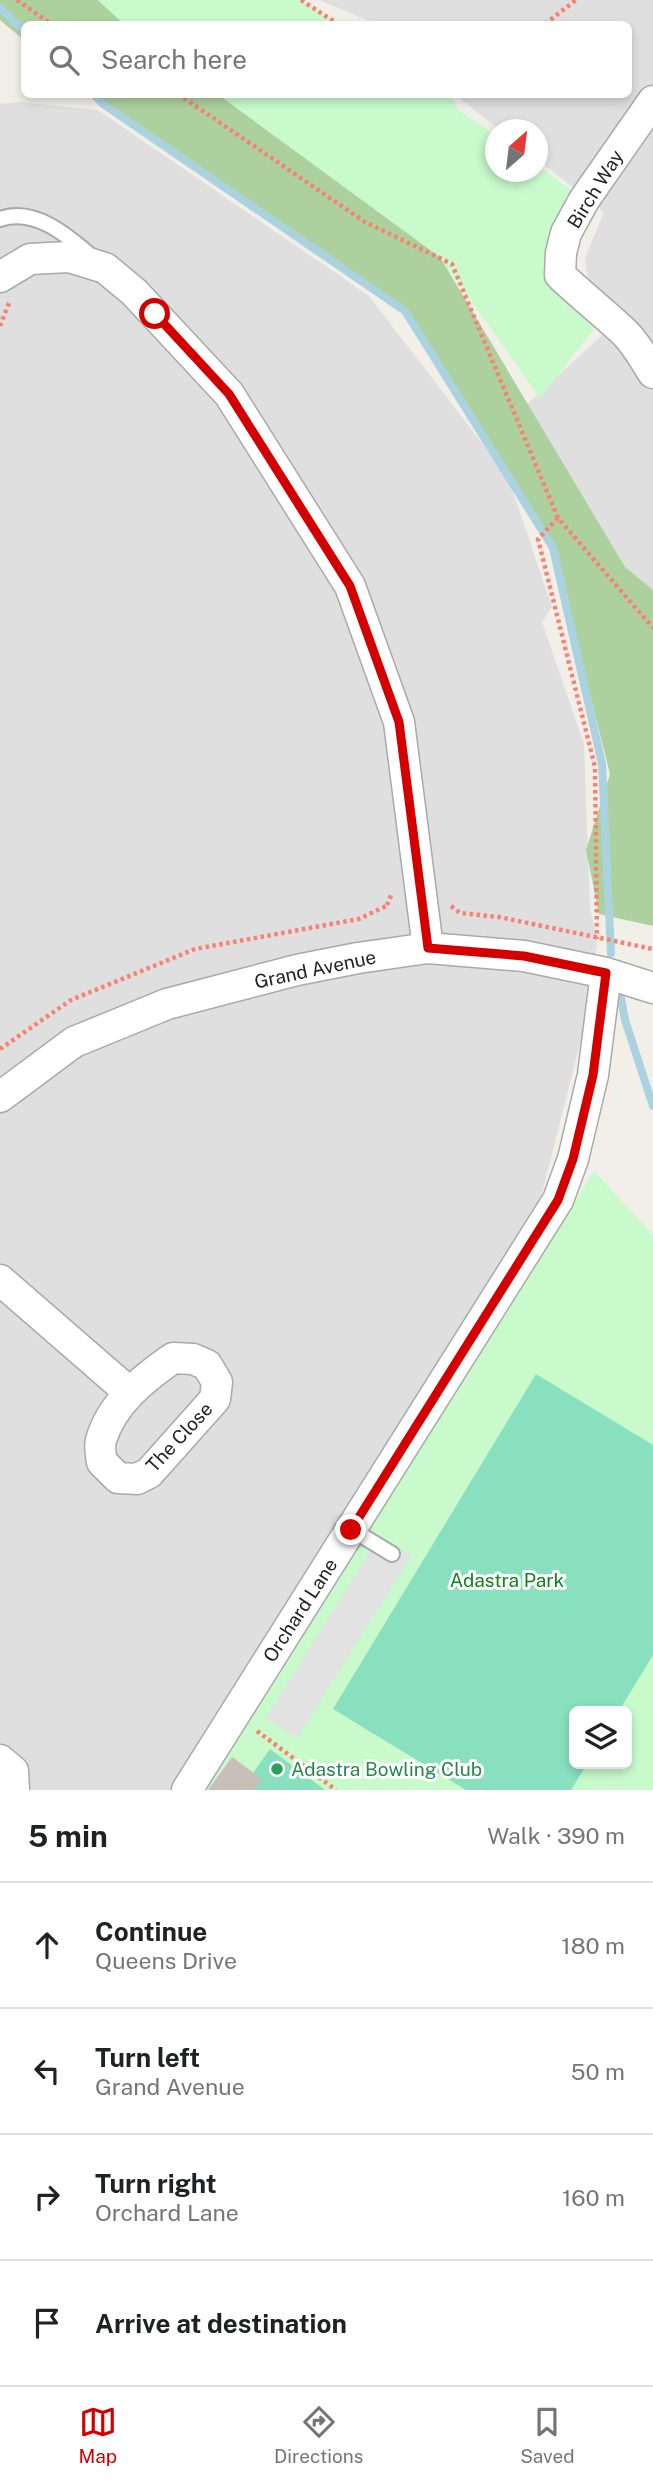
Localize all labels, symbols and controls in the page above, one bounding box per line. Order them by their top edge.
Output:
search box [21,21,632,98]
icon: search [45,41,83,79]
text: Search here [101,44,247,75]
north arrow [485,119,548,182]
street label: Birch Way [562,146,628,232]
route start [139,298,170,329]
street label: Grand Avenue [252,945,378,993]
street label: The Close [141,1398,217,1476]
route end [335,1514,366,1545]
street label: Orchard Lane [258,1554,342,1666]
park label: Adastra Park [450,1569,565,1591]
map controls [569,1706,632,1769]
button: layers [569,1706,632,1769]
place label: Adastra Bowling Club [291,1758,482,1780]
marker: Adastra Bowling Club [269,1761,285,1777]
text: 5 min [28,1818,108,1854]
text: Walk · 390 m [487,1822,625,1849]
text: Continue [95,1916,207,1947]
icon: ahead [28,1926,66,1964]
text: 180 m [561,1932,625,1959]
text: Queens Drive [95,1947,237,1974]
text: Turn left [95,2042,200,2073]
icon: left [28,2052,66,2090]
text: 50 m [571,2058,625,2085]
text: Grand Avenue [95,2073,245,2100]
text: Turn right [95,2168,217,2199]
icon: right [28,2178,66,2216]
text: 160 m [562,2184,625,2211]
text: Orchard Lane [95,2199,239,2226]
icon: arrive [28,2304,66,2342]
text: Arrive at destination [95,2308,347,2339]
tab: Map [78,2403,117,2467]
tab: Directions [274,2403,363,2467]
tab: Saved [520,2403,575,2467]

